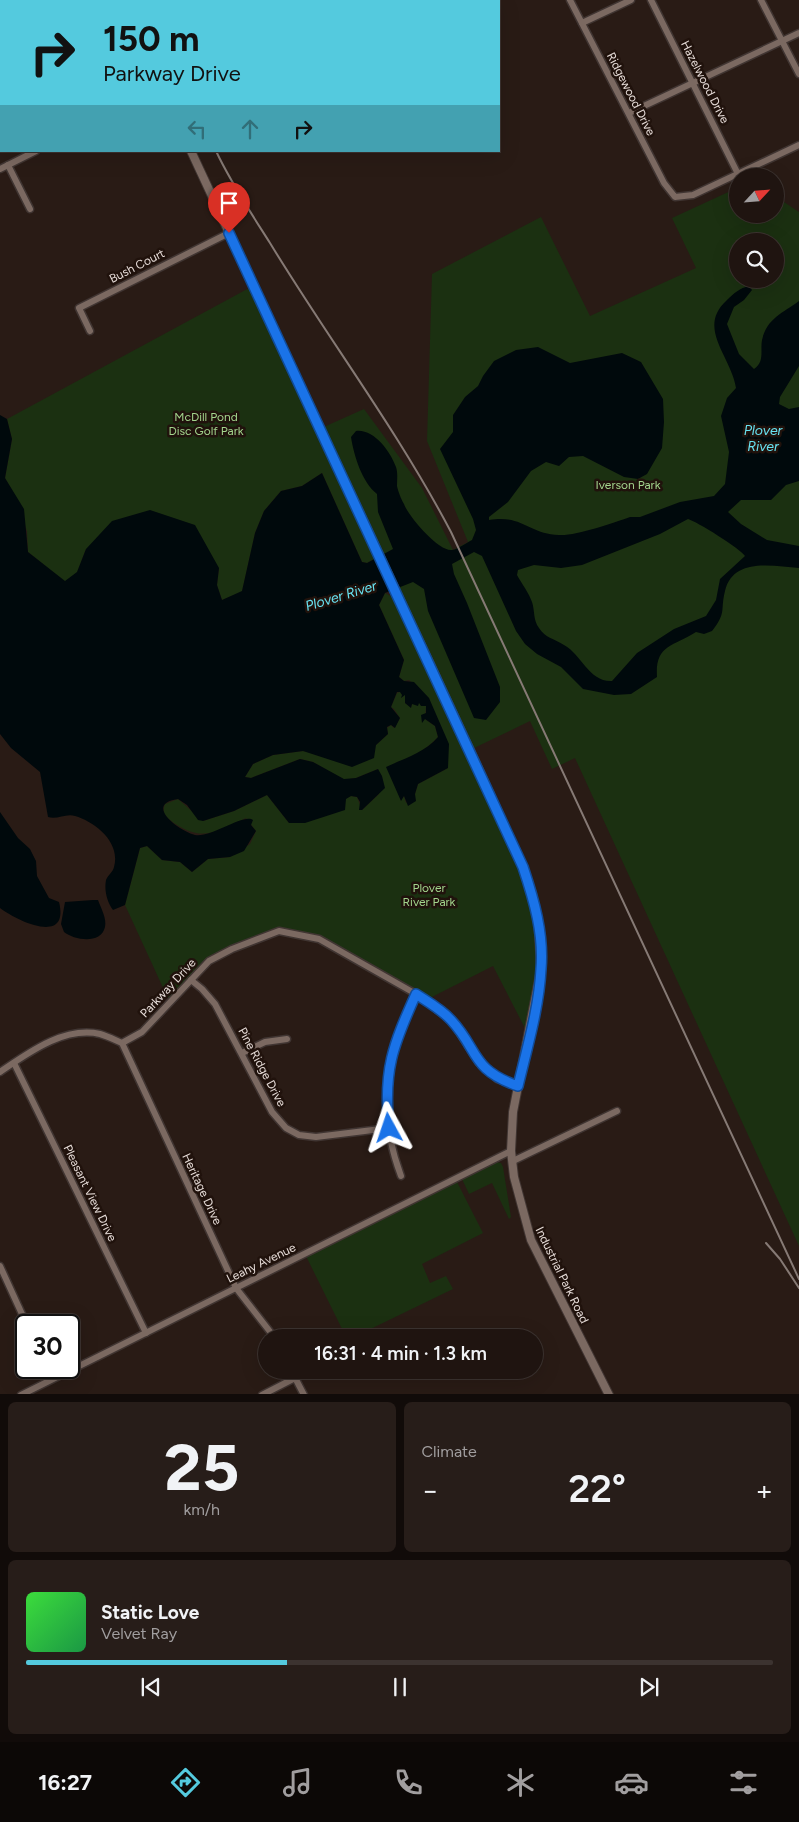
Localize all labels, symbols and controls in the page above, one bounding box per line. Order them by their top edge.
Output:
text: 150 m [103,18,200,60]
icon: right [20,20,85,85]
street label: Hazelwood Drive [678,38,732,126]
street label: Ridgewood Drive [604,50,658,138]
text: Parkway Drive [103,60,241,87]
icon: left [183,115,211,143]
icon: ahead [236,115,264,143]
icon: right [289,115,317,143]
north arrow [729,168,784,222]
map controls [729,168,784,288]
pin [208,182,250,233]
icon: arrive [215,189,243,217]
button: search [729,233,784,288]
street label: Bush Court [107,246,167,286]
park label: McDill Pond Disc Golf Park [168,410,244,438]
water label: Plover River [744,422,784,455]
park label: Iverson Park [596,478,661,492]
water label: Plover River [303,577,380,615]
park label: Plover River Park [403,881,456,909]
street label: Parkway Drive [137,955,199,1020]
street label: Pine Ridge Drive [235,1025,289,1109]
position arrow [362,1101,414,1153]
street label: Pleasant View Drive [61,1142,120,1244]
street label: Heritage Drive [179,1151,225,1227]
street label: Industrial Park Road [533,1224,591,1326]
street label: Leahy Avenue [224,1240,298,1286]
speed limit sign: 30 [15,1314,80,1379]
text: 16:31 · 4 min · 1.3 km [314,1342,487,1365]
text: 25 [164,1428,239,1506]
text: Climate [422,1442,477,1461]
text: 22° [568,1466,626,1512]
text: − [422,1473,439,1507]
text: + [756,1473,773,1507]
text: km/h [183,1500,220,1519]
text: Static Love [101,1601,199,1624]
text: Velvet Ray [101,1624,177,1643]
icon: previous [137,1673,165,1701]
icon: pause [386,1673,414,1701]
icon: next [635,1673,663,1701]
icon: directions [168,1765,203,1800]
icon: music [280,1765,315,1800]
icon: phone [391,1765,426,1800]
icon: climate [503,1765,538,1800]
icon: car [614,1765,649,1800]
icon: filters [726,1765,761,1800]
text: 16:27 [38,1769,92,1796]

